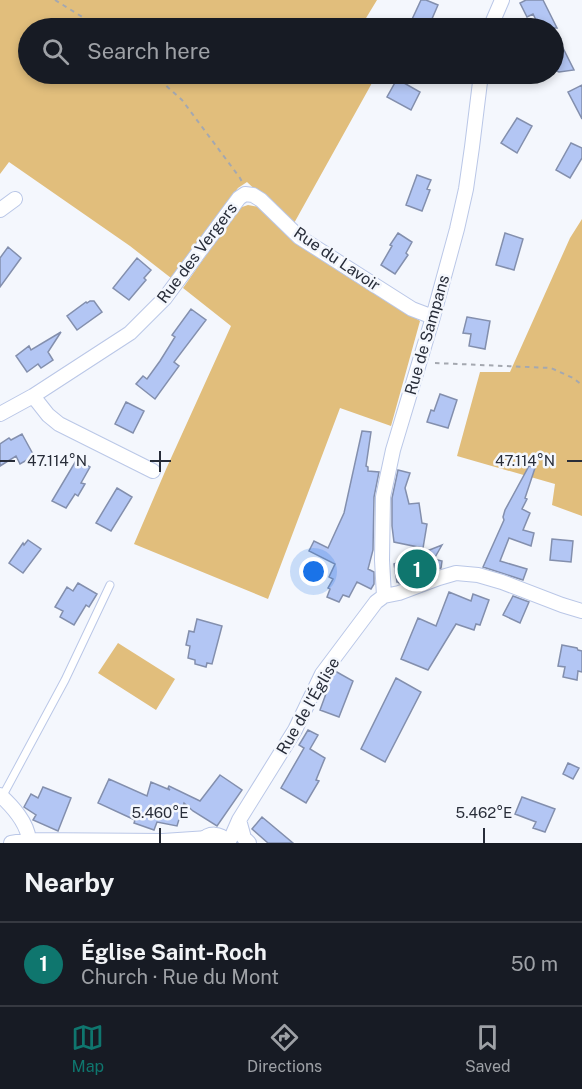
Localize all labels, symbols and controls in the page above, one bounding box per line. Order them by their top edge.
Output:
search box [18,18,564,84]
icon: search [39,35,72,68]
text: Search here [87,38,211,64]
street label: Rue des Vergers [153,199,241,307]
street label: Rue du Lavoir [290,223,384,295]
street label: Rue de Sampans [401,273,453,397]
text: 47.114°N [27,452,87,469]
text: 47.114°N [495,452,555,469]
pin: 1 [398,546,436,592]
your location [299,557,328,586]
street label: Rue de l'Église [272,654,343,758]
text: 5.460°E [132,804,188,821]
text: 5.462°E [456,804,512,821]
text: Nearby [24,867,114,898]
text: Église Saint-Roch [81,939,267,965]
text: 1 [39,952,48,976]
text: 50 m [511,952,558,976]
text: Church · Rue du Mont [81,965,279,989]
tab: Map [71,1021,104,1076]
tab: Directions [247,1021,322,1076]
tab: Saved [465,1021,511,1076]

